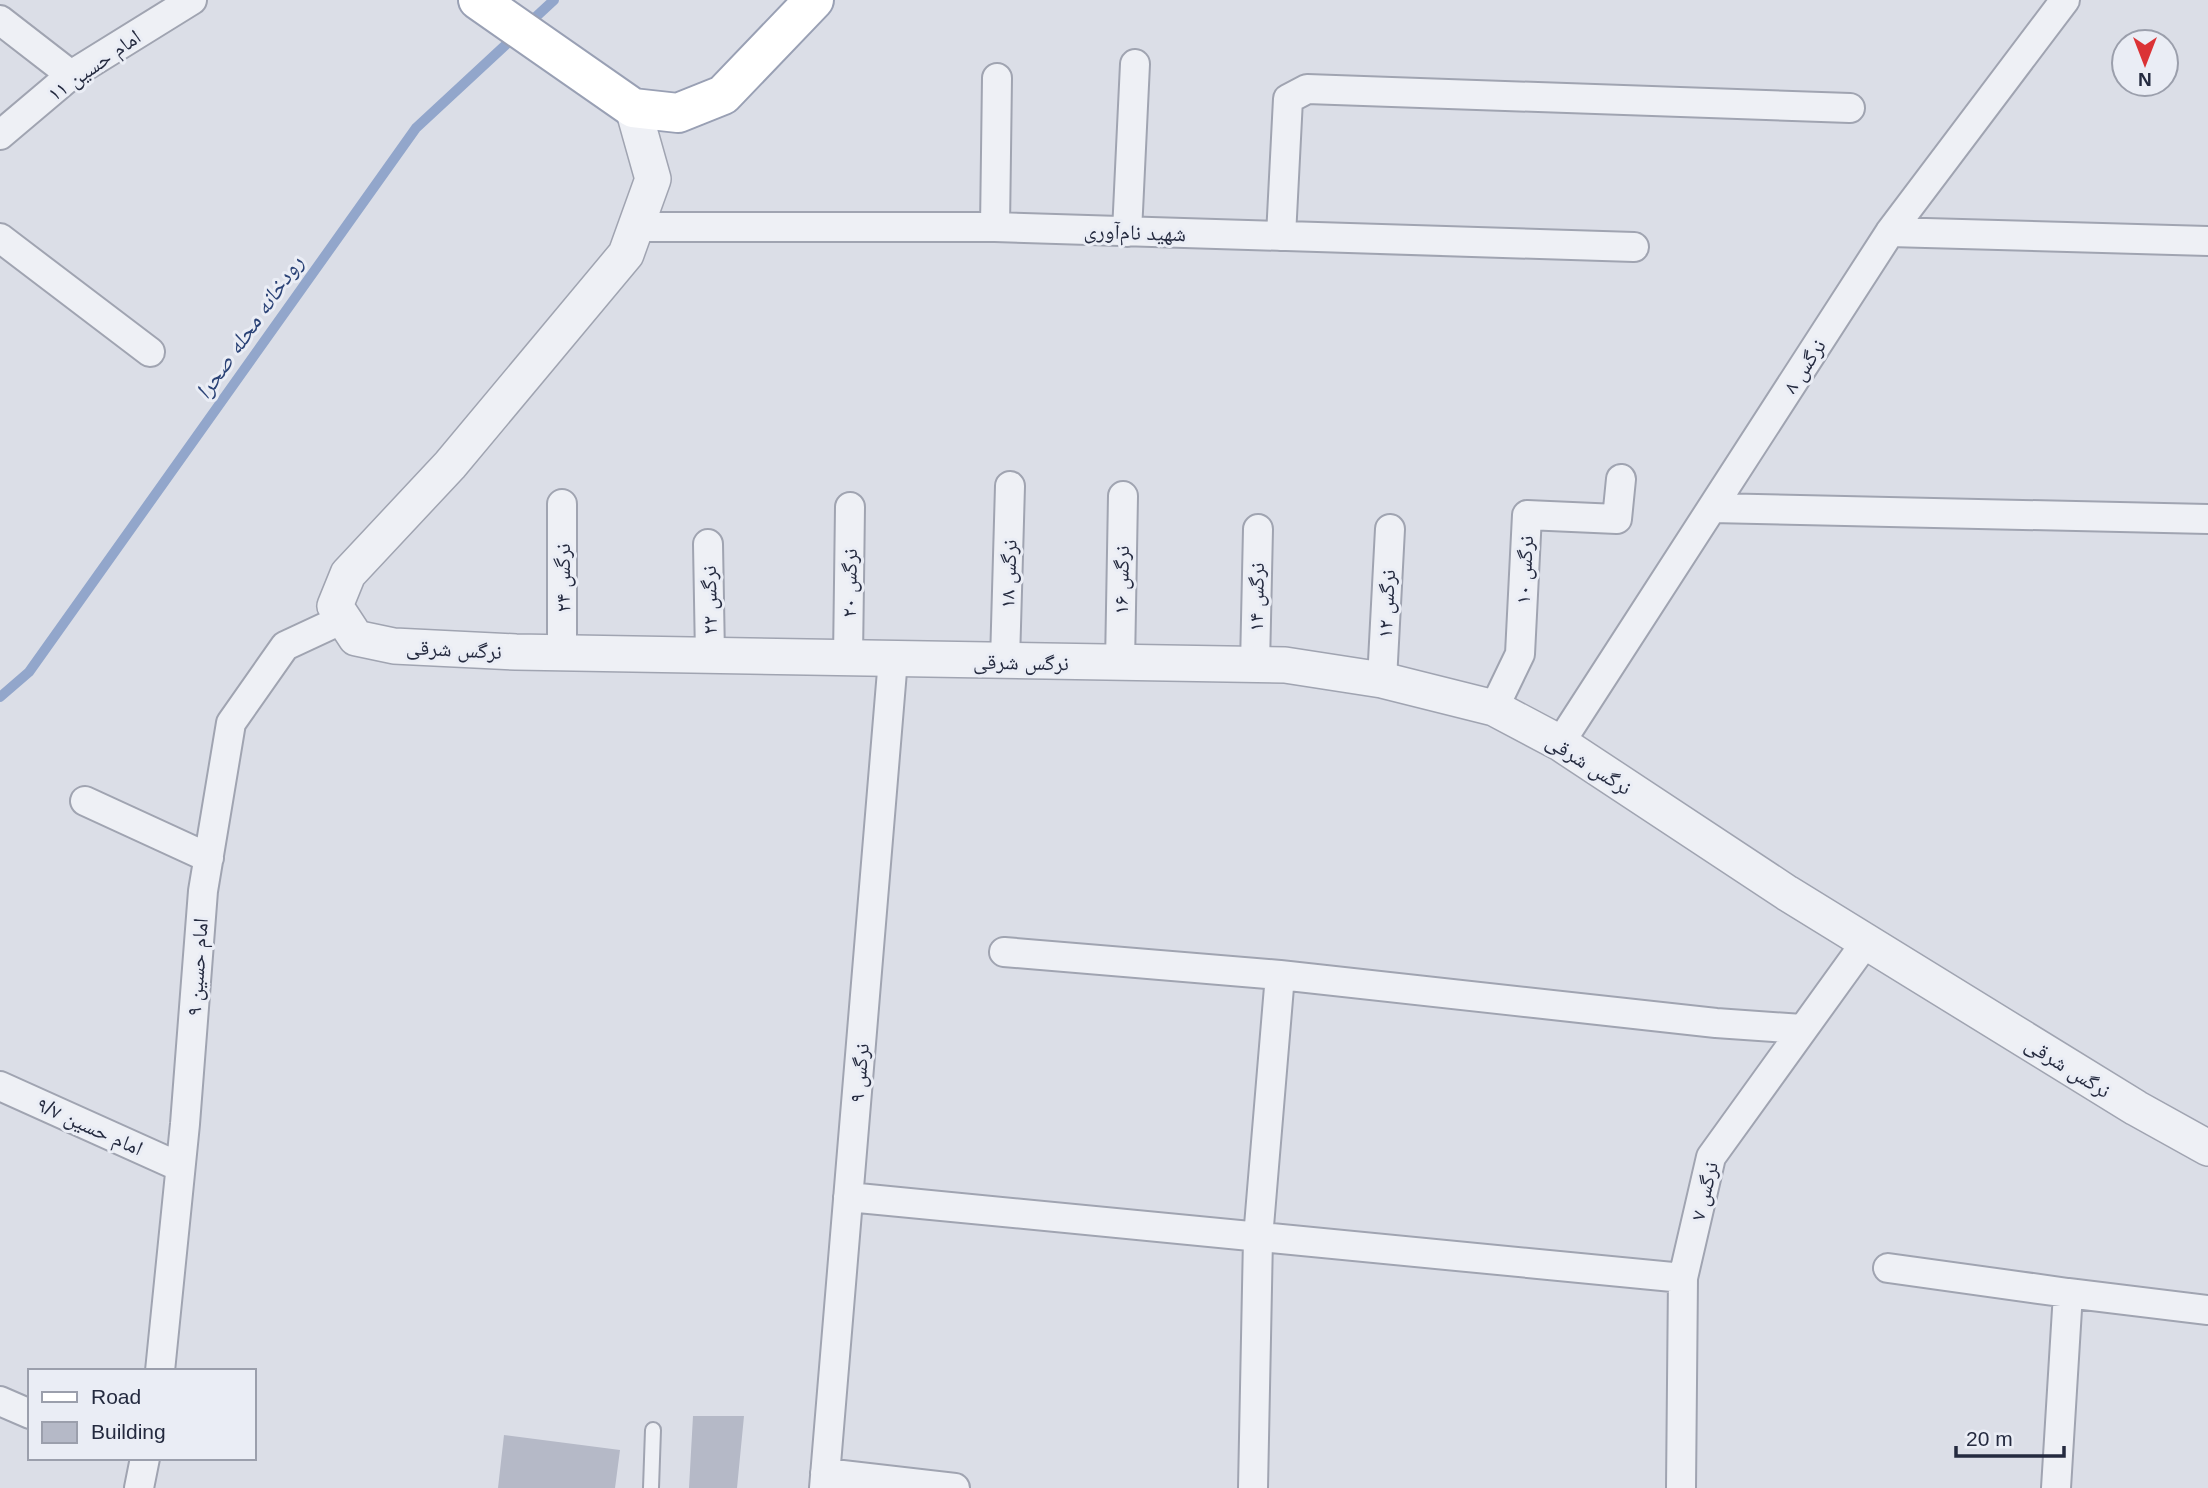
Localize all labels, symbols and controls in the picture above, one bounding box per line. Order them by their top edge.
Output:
street label: امام حسین ۱۱ [43,25,146,108]
north arrow [2110,28,2180,98]
text: N [2138,69,2152,90]
street label: شهید نام‌آوری [1083,219,1187,248]
water label: رودخانه محله صحرا [190,250,308,404]
street label: نرگس ۸ [1778,335,1832,398]
street label: نرگس ۱۰ [1511,535,1539,605]
street label: نرگس ۱۸ [995,539,1023,609]
street label: نرگس ۲۴ [551,543,576,613]
street label: نرگس ۱۶ [1109,545,1135,615]
street label: نرگس ۲۰ [837,548,863,618]
street label: نرگس ۱۴ [1244,562,1270,632]
street label: نرگس ۲۲ [697,565,723,635]
street label: نرگس ۱۲ [1373,569,1401,639]
street label: نرگس شرقی [405,635,502,665]
street label: نرگس شرقی [973,650,1069,676]
street label: نرگس شرقی [1541,729,1636,801]
street label: امام حسین ۹ [182,917,215,1017]
street label: نرگس شرقی [2020,1032,2115,1104]
street label: نرگس ۹ [845,1042,875,1104]
street label: امام حسین ۹/۷ [32,1092,147,1162]
street label: نرگس ۷ [1686,1159,1724,1223]
legend [28,1369,256,1460]
text: Road [91,1385,141,1408]
scale bar [1956,1414,2064,1458]
text: Building [91,1420,166,1443]
text: 20 m [1966,1427,2013,1450]

